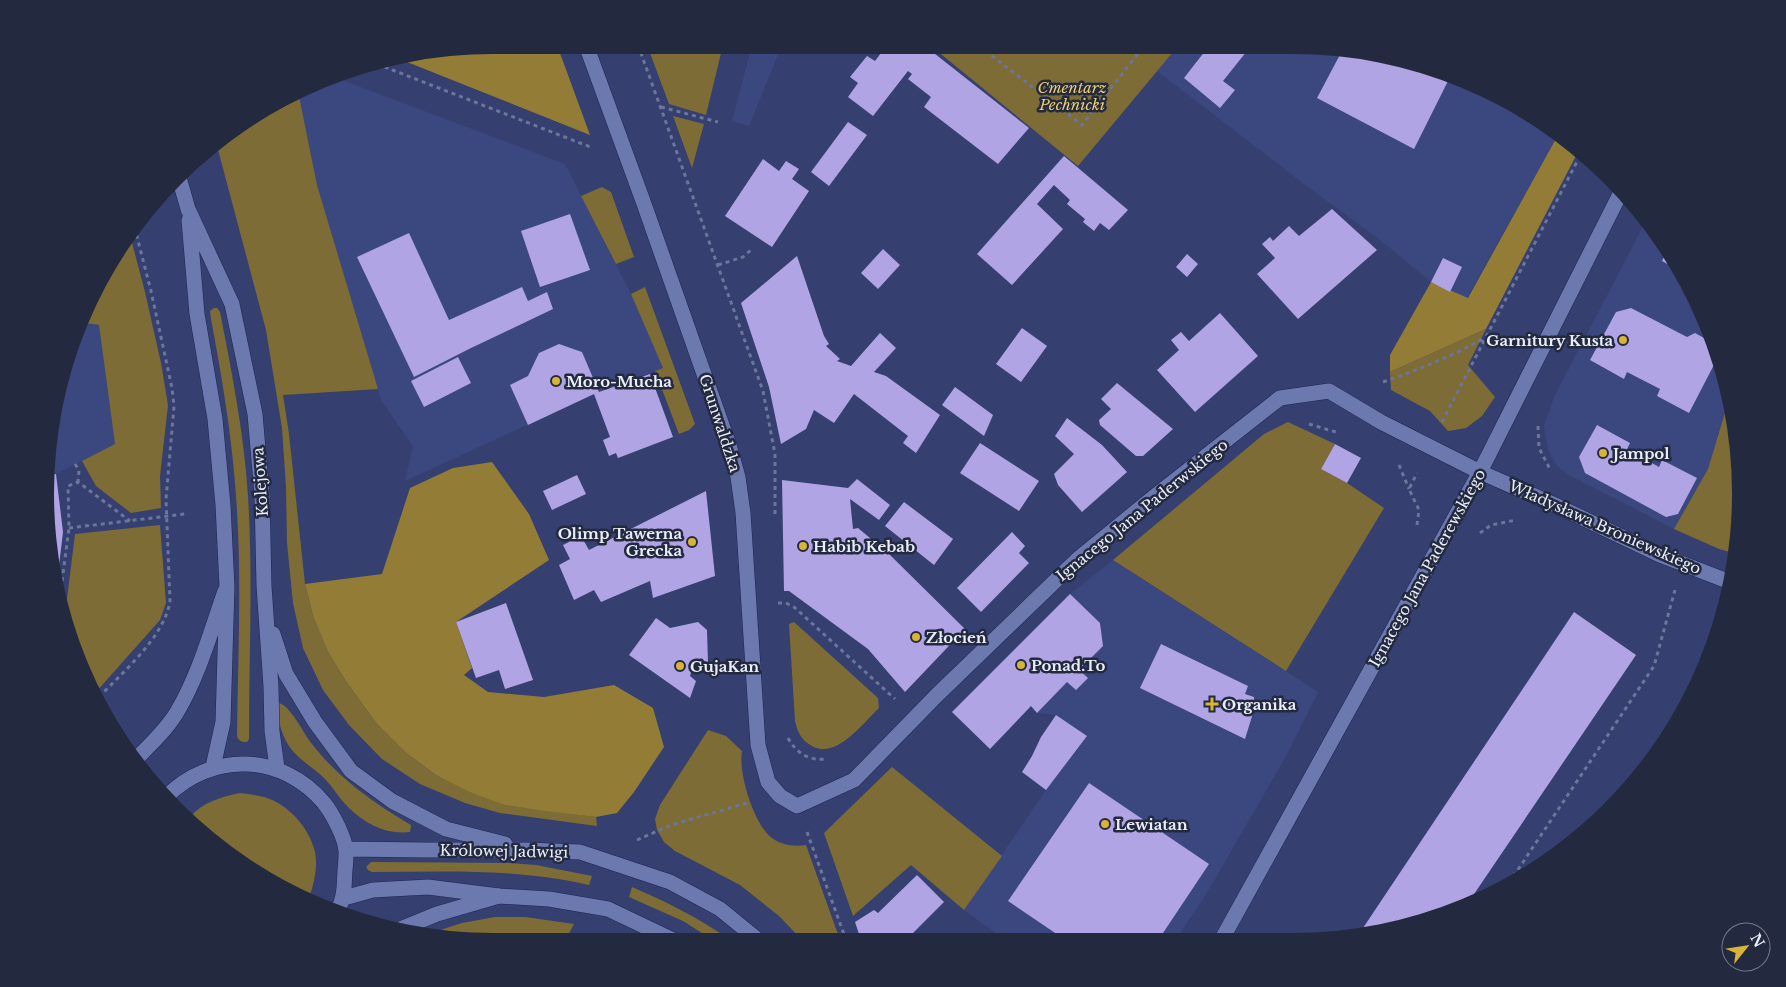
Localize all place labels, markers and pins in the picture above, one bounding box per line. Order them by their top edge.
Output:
place label: Garnitury Kusta [1486,331,1613,350]
marker: Garnitury Kusta [1617,334,1629,346]
place label: Moro-Mucha [566,372,672,391]
marker: Moro-Mucha [550,375,562,387]
place label: Jampol [1610,444,1670,463]
marker: Jampol [1597,447,1609,459]
place label: Olimp Tawerna Grecka [558,524,682,560]
marker: Olimp Tawerna Grecka [686,536,698,548]
place label: Habib Kebab [813,537,915,556]
marker: Habib Kebab [797,540,809,552]
place label: Złocień [926,628,987,647]
marker: Złocień [910,631,922,643]
place label: Ponad.To [1031,656,1105,675]
place label: GujaKan [690,657,759,676]
marker: Ponad.To [1015,659,1027,671]
marker: GujaKan [674,660,686,672]
place label: Organika [1222,695,1297,714]
marker: Organika [1206,698,1218,710]
place label: Lewiatan [1115,815,1188,834]
marker: Lewiatan [1099,818,1111,830]

